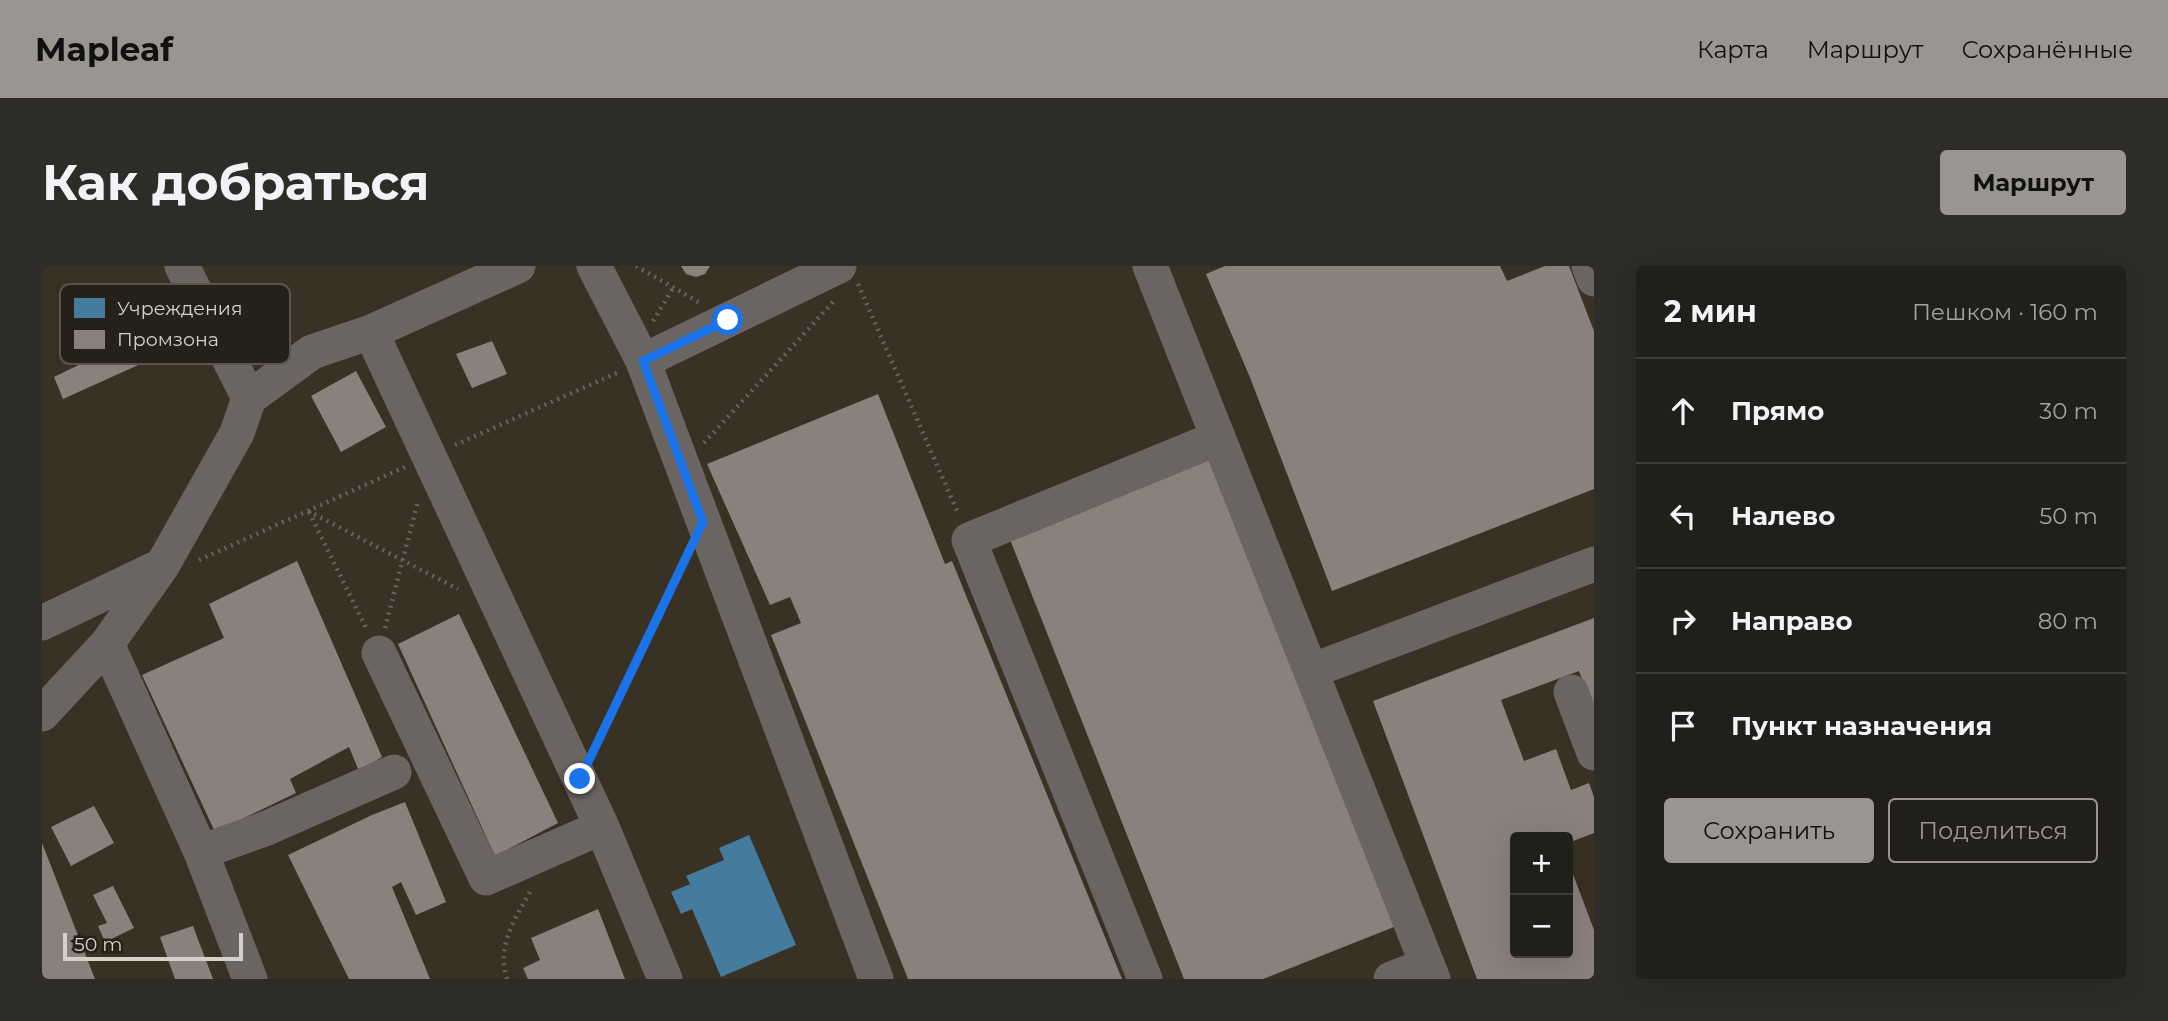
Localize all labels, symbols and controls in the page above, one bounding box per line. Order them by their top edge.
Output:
text: Mapleaf [35,29,173,69]
text: Карта [1697,35,1769,64]
text: Маршрут [1807,35,1923,64]
text: Сохранённые [1961,35,2133,64]
button: Маршрут [1940,150,2126,215]
text: Как добраться [42,153,430,212]
legend [60,284,290,364]
text: 2 мин [1664,293,1757,330]
text: Учреждения [117,297,242,320]
text: Пешком · 160 m [1912,298,2098,326]
route start [712,304,743,335]
text: Промзона [117,328,219,351]
icon: ahead [1664,392,1702,430]
text: Прямо [1731,395,1824,427]
text: 30 m [2039,397,2098,425]
icon: left [1664,497,1702,535]
text: Налево [1731,500,1835,532]
text: 50 m [2039,502,2098,530]
icon: right [1664,602,1702,640]
text: Направо [1731,605,1852,637]
text: 80 m [2038,607,2098,635]
icon: arrive [1664,707,1702,745]
text: Пункт назначения [1731,710,1992,742]
route end [564,763,595,794]
button: Сохранить [1664,798,1874,863]
button: Поделиться [1888,798,2098,863]
map controls [1510,832,1573,958]
button: + [1510,832,1573,895]
button: − [1510,895,1573,958]
scale bar [63,930,243,962]
text: 50 m [74,933,122,956]

